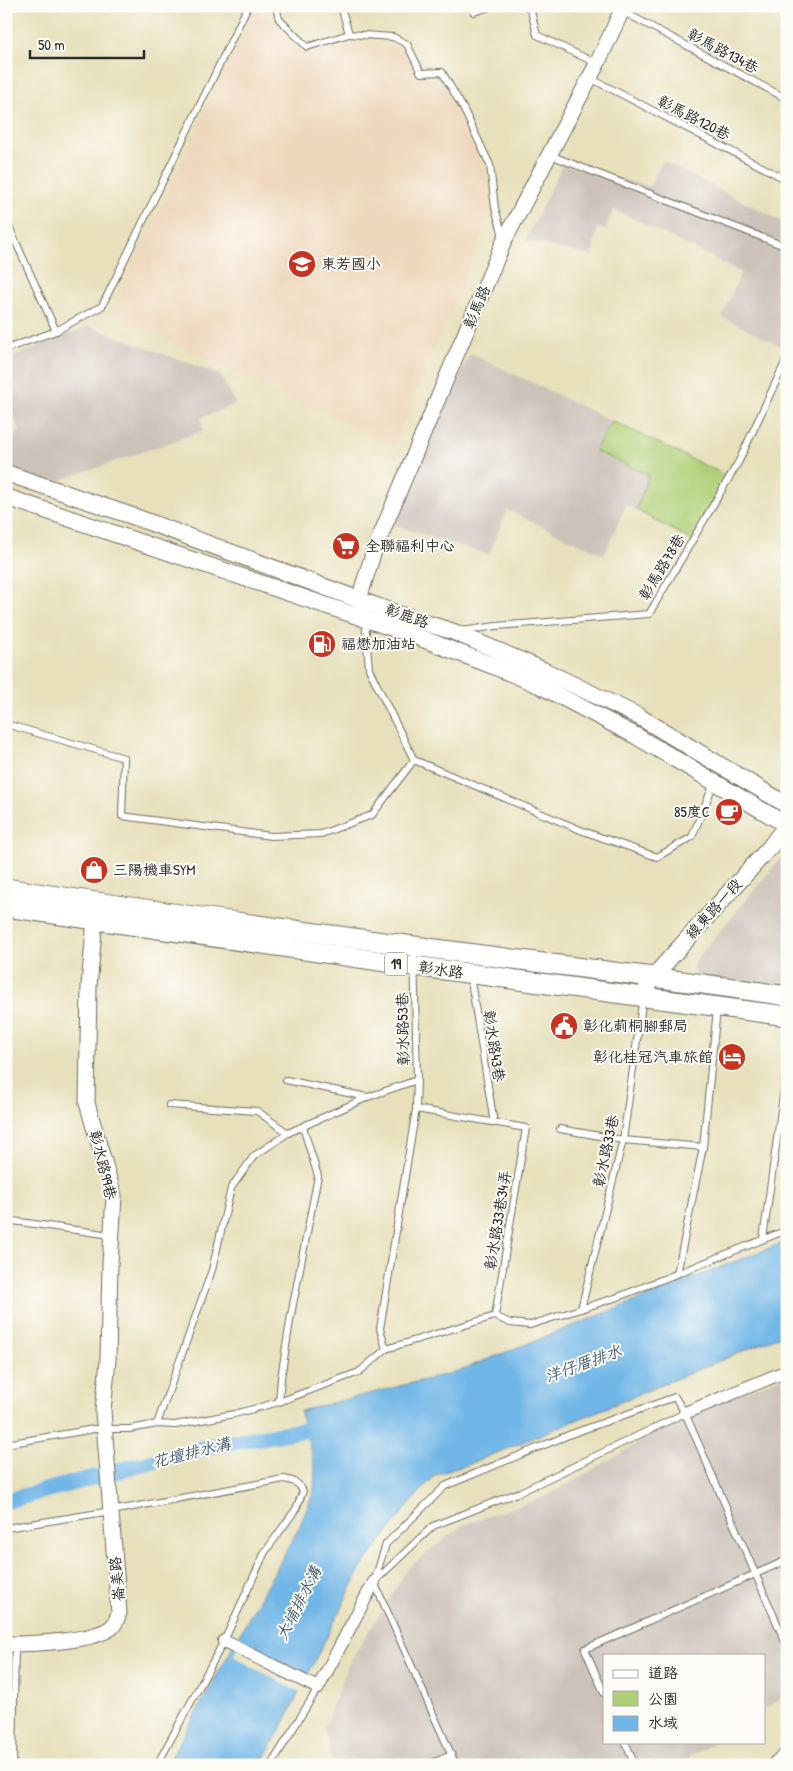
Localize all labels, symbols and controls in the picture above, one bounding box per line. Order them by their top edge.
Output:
street label: 彰馬路134巷 [684,23,763,78]
scale bar [30,28,144,60]
text: 50 m [38,34,65,55]
street label: 彰馬路120巷 [654,90,734,145]
school or university icon: 東芳國小 [287,249,317,279]
place label: 東芳國小 [321,253,381,274]
street label: 彰馬路 [458,282,495,332]
street label: 彰馬路78巷 [634,530,690,604]
supermarket icon: 全聯福利中心 [331,531,361,561]
place label: 全聯福利中心 [365,535,455,556]
street label: 彰鹿路 [382,598,432,633]
fuel station icon: 福懋加油站 [307,629,337,659]
place label: 福懋加油站 [341,633,416,654]
cafe icon: 85度C [714,797,744,827]
place label: 85度C [674,801,710,822]
shop icon: 三陽機車SYM [79,855,109,885]
place label: 三陽機車SYM [113,859,196,880]
street label: 線東路一段 [681,874,747,944]
road number: 19 [385,952,407,976]
street label: 彰水路 [417,956,465,983]
street label: 彰水路53巷 [391,992,414,1066]
street label: 彰水路43巷 [478,1009,511,1083]
public building icon: 彰化莿桐腳郵局 [549,1011,579,1041]
place label: 彰化莿桐腳郵局 [583,1015,688,1036]
hotel icon: 彰化桂冠汽車旅館 [717,1042,747,1072]
place label: 彰化桂冠汽車旅館 [593,1046,713,1067]
street label: 彰水路33巷 [588,1113,623,1189]
street label: 彰水路99巷 [85,1128,122,1202]
street label: 彰水路33巷34弄 [479,1169,516,1271]
water label: 洋仔厝排水 [542,1339,625,1387]
water label: 花壇排水溝 [150,1431,234,1472]
street label: 崙美路 [104,1556,129,1602]
water label: 大埔排水溝 [270,1561,327,1644]
legend [603,1654,766,1744]
text: 道路 [648,1662,678,1683]
text: 公園 [648,1688,678,1709]
text: 水域 [648,1712,678,1733]

